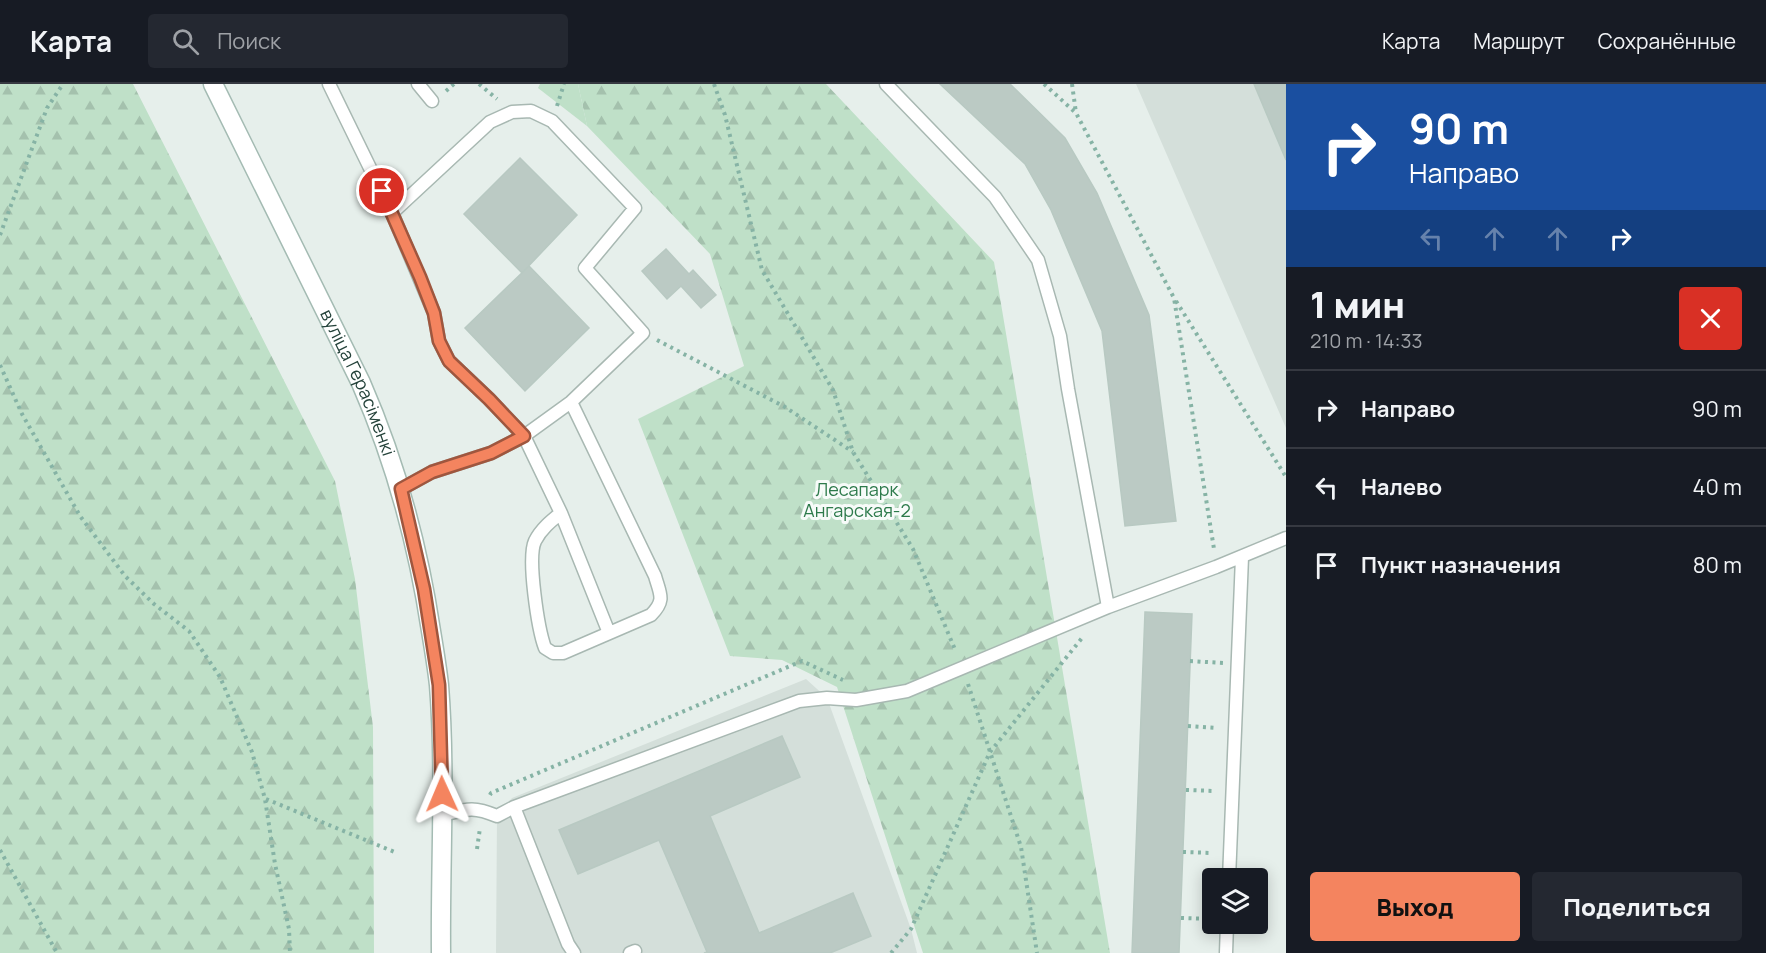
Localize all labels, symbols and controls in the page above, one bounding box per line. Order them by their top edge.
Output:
search box [148,14,568,68]
text: Карта [30,22,112,60]
icon: search [169,25,202,58]
text: Поиск [217,26,281,56]
text: Карта [1382,27,1440,55]
text: Маршрут [1473,27,1565,55]
text: Сохранённые [1598,27,1736,55]
text: 90 m [1409,99,1509,157]
icon: right [1310,108,1388,186]
text: Направо [1409,154,1519,191]
pin [356,165,407,216]
icon: arrive [365,174,398,207]
icon: left [1415,222,1448,255]
icon: ahead [1478,222,1511,255]
icon: ahead [1541,222,1574,255]
icon: right [1604,222,1637,255]
text: 1 мин [1310,280,1405,329]
button: close [1679,287,1742,350]
street label: вуліца Герасіменкі [315,305,401,459]
text: 210 m · 14:33 [1310,327,1423,354]
icon: right [1310,393,1343,426]
text: Направо [1361,394,1455,424]
text: 90 m [1692,394,1742,424]
icon: left [1310,471,1343,504]
text: Налево [1361,472,1442,502]
text: 40 m [1693,472,1742,502]
park label: Лесапарк Ангарская-2 [803,477,911,522]
icon: arrive [1310,549,1343,582]
text: Пункт назначения [1361,550,1561,580]
text: 80 m [1693,550,1742,580]
position arrow [410,762,474,826]
map controls [1202,868,1268,934]
button: layers [1202,868,1268,934]
button: Выход [1310,872,1520,941]
button: Поделиться [1532,872,1742,941]

